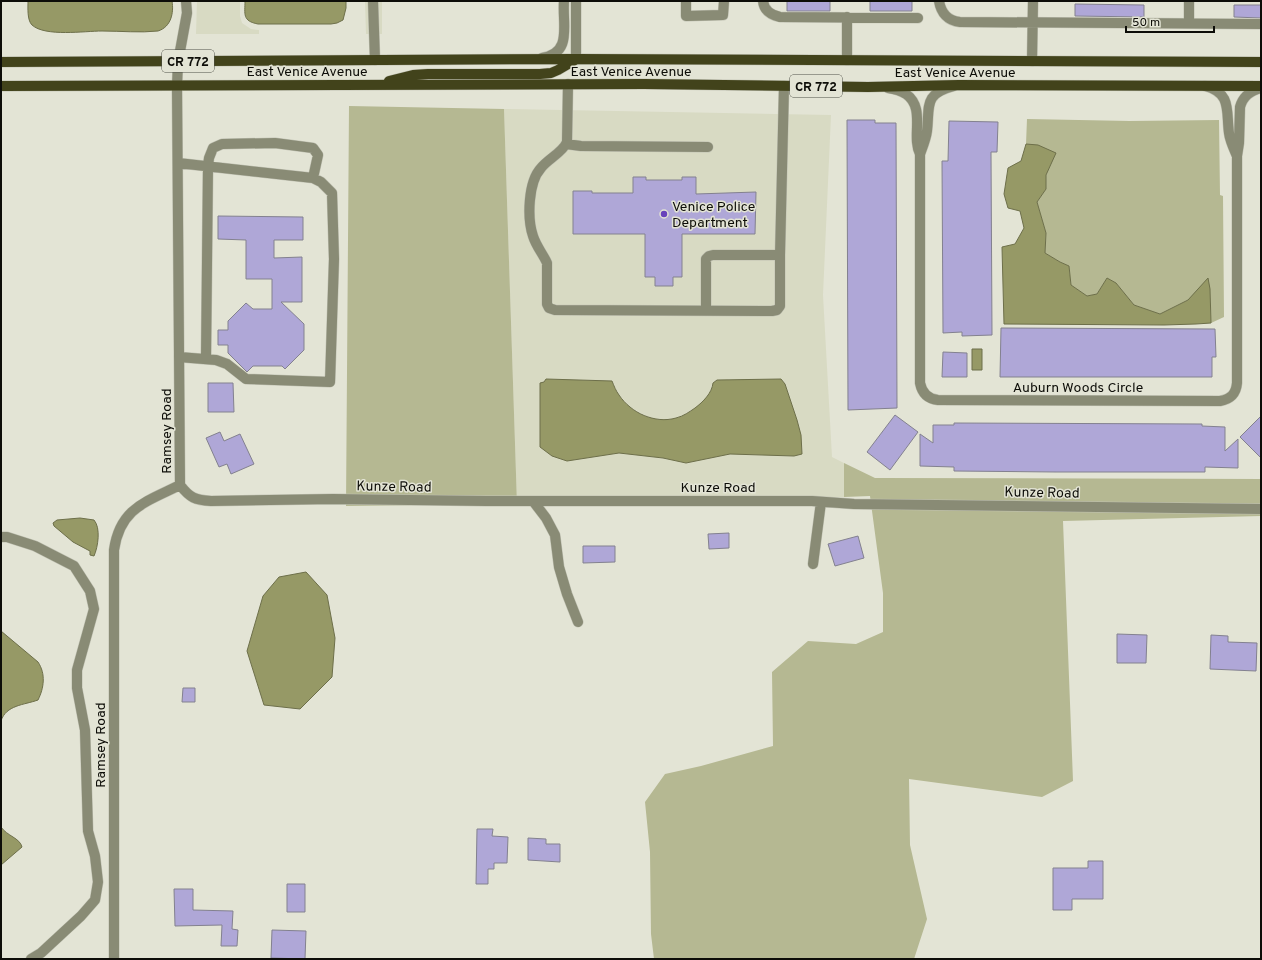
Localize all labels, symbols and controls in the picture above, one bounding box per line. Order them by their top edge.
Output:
scale bar [1126,8,1214,34]
text: 50 m [1132,15,1160,31]
road number: CR 772 [162,50,214,72]
street label: East Venice Avenue [246,64,368,81]
street label: East Venice Avenue [570,64,692,81]
street label: East Venice Avenue [894,65,1016,82]
road number: CR 772 [790,75,842,97]
place label: Venice Police Department [672,199,755,232]
marker: Venice Police Department [659,209,669,219]
street label: Auburn Woods Circle [1013,380,1143,397]
street label: Ramsey Road [159,388,176,474]
street label: Kunze Road [356,478,432,497]
street label: Kunze Road [680,480,756,497]
street label: Kunze Road [1004,484,1080,503]
street label: Ramsey Road [93,702,110,788]

